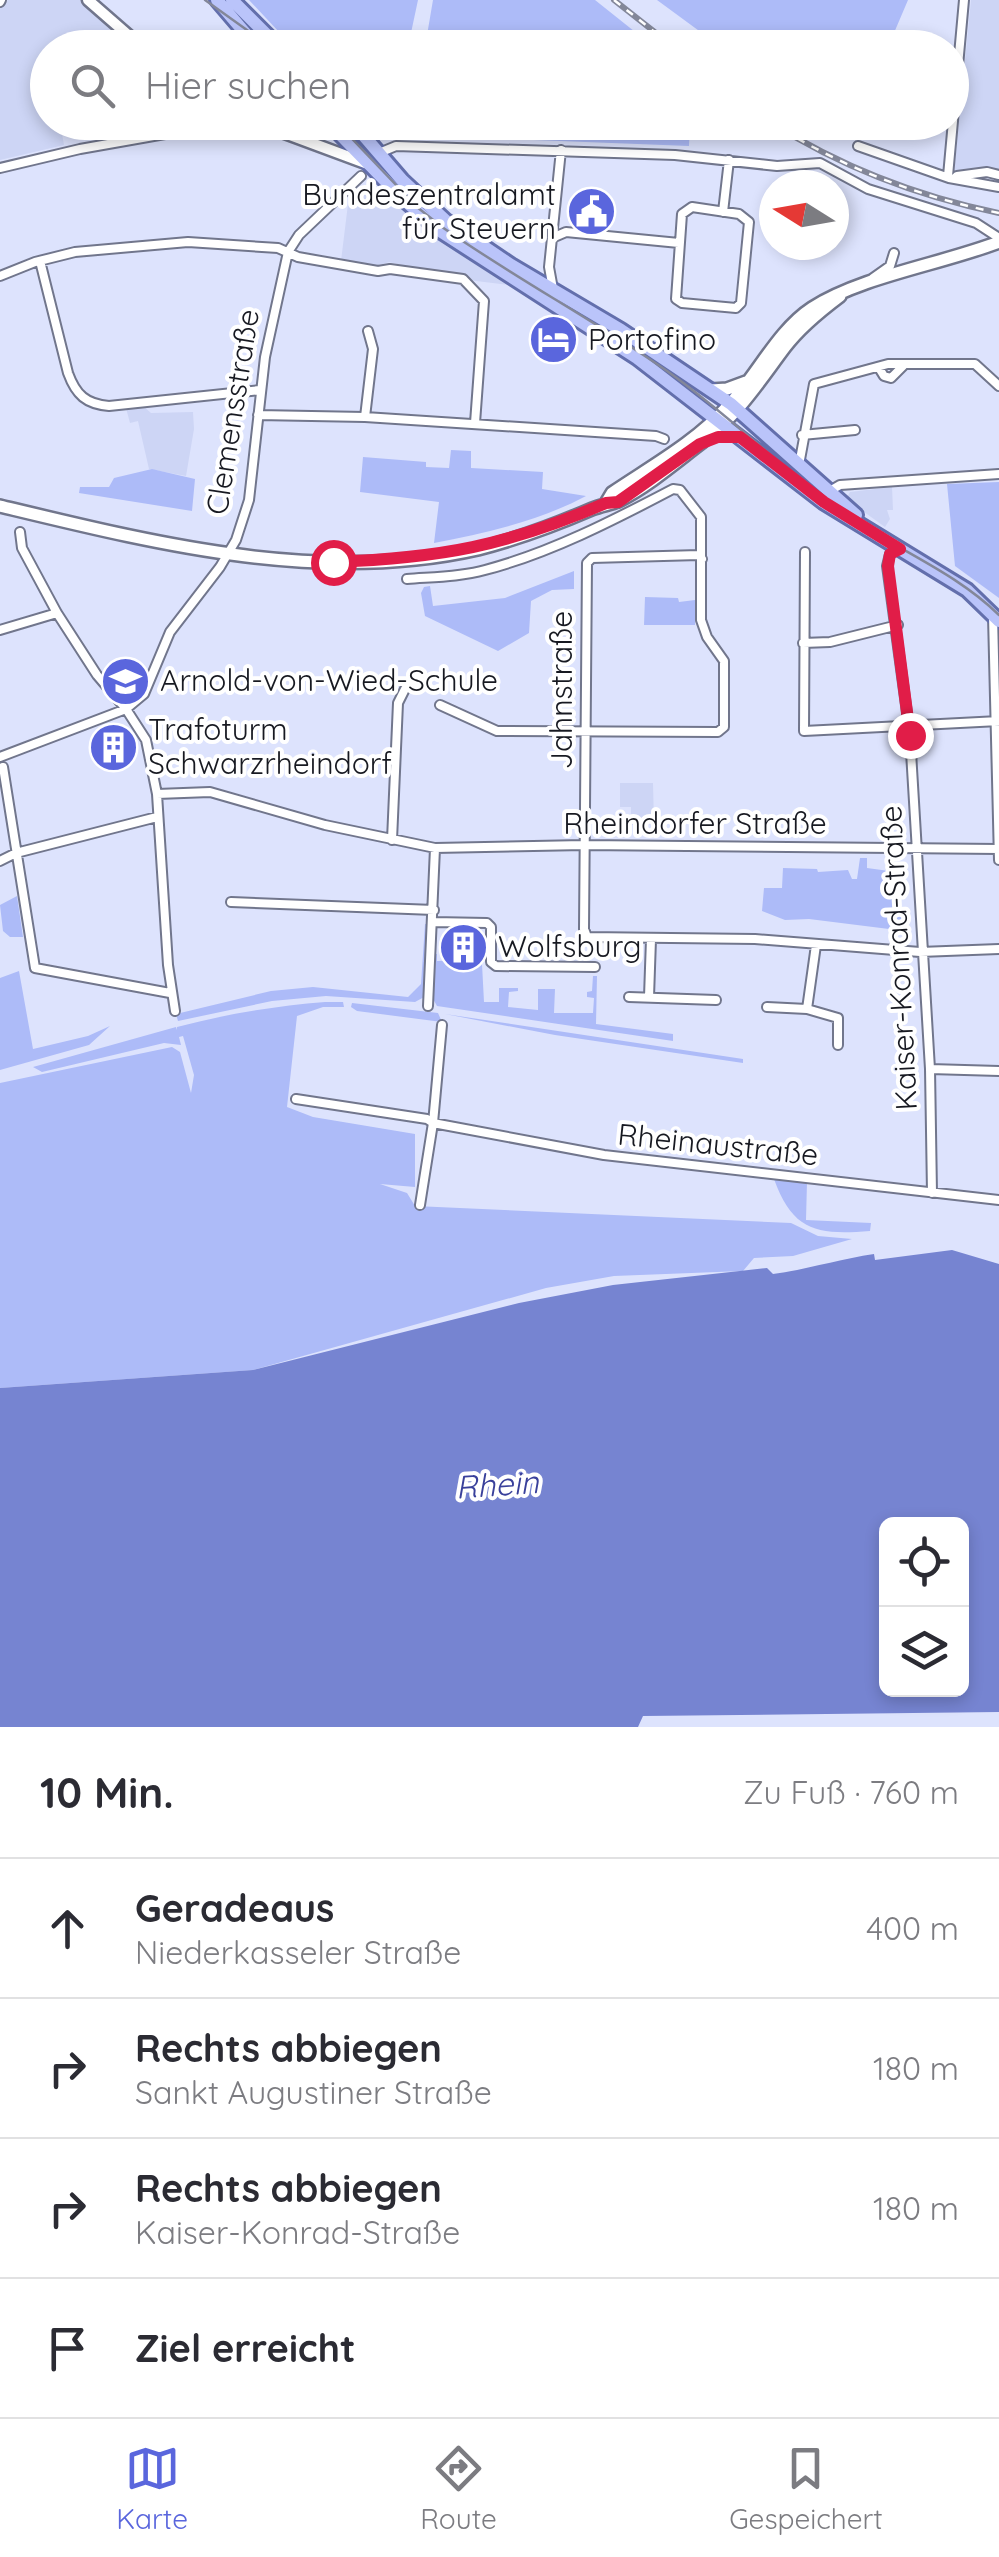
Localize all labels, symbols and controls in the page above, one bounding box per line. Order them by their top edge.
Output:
search box [30,30,969,140]
icon: search [65,58,120,113]
text: Hier suchen [145,61,351,109]
north arrow [759,170,849,260]
place label: Bundeszentralamt für Steuern [302,175,556,247]
public building icon: Bundeszentralamt für Steuern [565,186,617,238]
street label: Clemensstraße [197,306,267,517]
hotel icon: Portofino [527,314,579,366]
place label: Portofino [588,320,716,358]
route start [311,540,357,586]
street label: Jahnstraße [542,611,580,769]
school or university icon: Arnold-von-Wied-Schule [99,655,151,707]
place label: Arnold-von-Wied-Schule [160,661,498,699]
place label: Trafoturm Schwarzrheindorf [148,710,392,782]
route end [888,713,934,759]
building icon: Trafoturm Schwarzrheindorf [87,721,139,773]
street label: Rheindorfer Straße [563,804,827,842]
street label: Kaiser-Konrad-Straße [871,805,925,1111]
building icon: Wolfsburg [437,921,489,973]
place label: Wolfsburg [498,927,642,965]
street label: Rheinaustraße [616,1115,820,1173]
water label: Rhein [454,1461,541,1507]
map controls [879,1517,969,1697]
button: locate [879,1517,969,1607]
button: layers [879,1607,969,1697]
text: 10 Min. [40,1766,174,1819]
text: Zu Fuß · 760 m [743,1772,959,1812]
text: Geradeaus [135,1884,334,1932]
icon: ahead [40,1901,95,1956]
text: 400 m [866,1908,959,1948]
text: Niederkasseler Straße [135,1932,461,1972]
text: Rechts abbiegen [135,2024,442,2072]
icon: right [40,2041,95,2096]
text: 180 m [873,2048,959,2088]
text: Sankt Augustiner Straße [135,2072,492,2112]
text: Rechts abbiegen [135,2164,442,2212]
icon: right [40,2181,95,2236]
text: 180 m [873,2188,959,2228]
text: Kaiser-Konrad-Straße [135,2212,460,2252]
icon: arrive [40,2321,95,2376]
text: Ziel erreicht [135,2324,355,2372]
tab: Karte [116,2441,188,2536]
tab: Route [420,2441,497,2536]
tab: Gespeichert [729,2441,883,2536]

